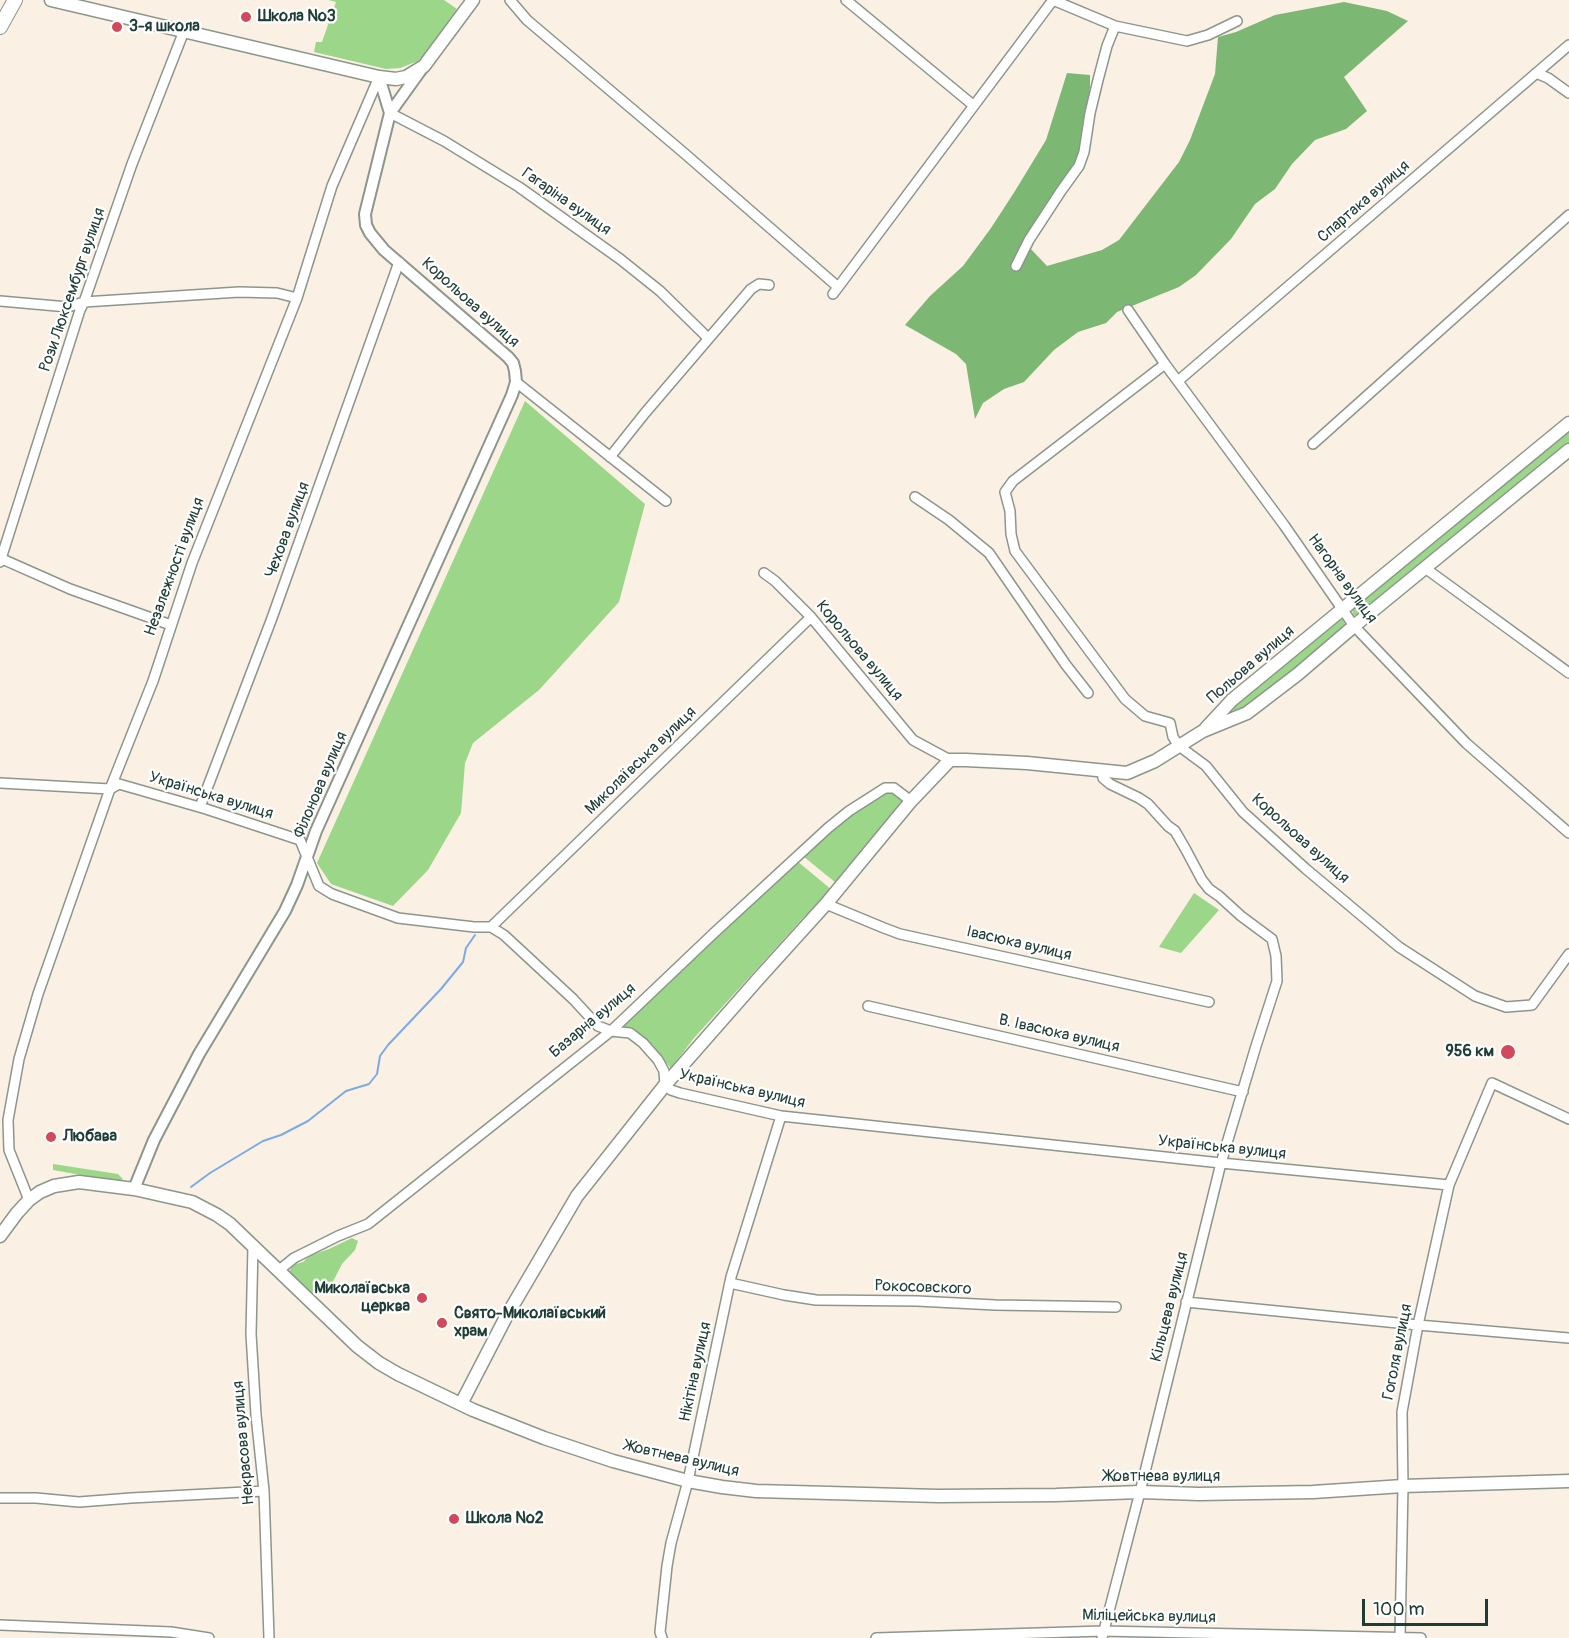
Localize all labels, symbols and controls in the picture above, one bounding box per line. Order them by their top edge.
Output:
place label: Школа №3 [258,7,336,27]
marker: Школа №3 [239,10,253,24]
place label: 3-я школа [129,17,200,37]
marker: 3-я школа [110,20,124,34]
street label: Спартака вулиця [1314,157,1414,247]
street label: Гагаріна вулиця [517,164,615,240]
street label: Рози Люксембург вулиця [36,206,110,374]
street label: Корольова вулиця [417,254,523,352]
street label: Чехова вулиця [262,479,314,581]
street label: Незалежності вулиця [141,495,209,639]
street label: Нагорна вулиця [1303,531,1381,627]
street label: Корольова вулиця [812,597,906,705]
street label: Польова вулиця [1204,622,1298,708]
street label: Миколаївська вулиця [581,703,701,819]
street label: Філонова вулиця [290,729,352,841]
street label: Українська вулиця [147,768,275,824]
street label: Корольова вулиця [1247,790,1353,888]
street label: Івасюка вулиця [965,923,1073,965]
street label: Базарна вулиця [546,979,640,1063]
street label: В. Івасюка вулиця [997,1011,1121,1057]
place label: 956 км [1446,1042,1494,1062]
marker: 956 км [1499,1043,1517,1061]
street label: Українська вулиця [677,1065,807,1113]
place label: Любава [63,1127,117,1147]
marker: Любава [44,1130,58,1144]
street label: Українська вулиця [1157,1132,1287,1164]
street label: Кільцева вулиця [1147,1250,1193,1364]
street label: Рокосовского [874,1277,972,1299]
place label: Миколаївська церква [314,1279,410,1317]
marker: Миколаївська церква [415,1291,429,1305]
street label: Гоголя вулиця [1379,1302,1417,1402]
place label: Свято-Миколаївський храм [454,1304,606,1342]
marker: Свято-Миколаївський храм [435,1316,449,1330]
street label: Нікітіна вулиця [676,1320,716,1424]
street label: Некрасова вулиця [229,1380,259,1506]
street label: Жовтнева вулиця [623,1437,741,1481]
street label: Жовтнева вулиця [1104,1467,1220,1487]
place label: Школа №2 [466,1509,544,1529]
marker: Школа №2 [447,1512,461,1526]
scale bar [1365,1587,1491,1625]
text: 100 m [1373,1598,1425,1621]
street label: Міліцейська вулиця [1082,1606,1216,1628]

